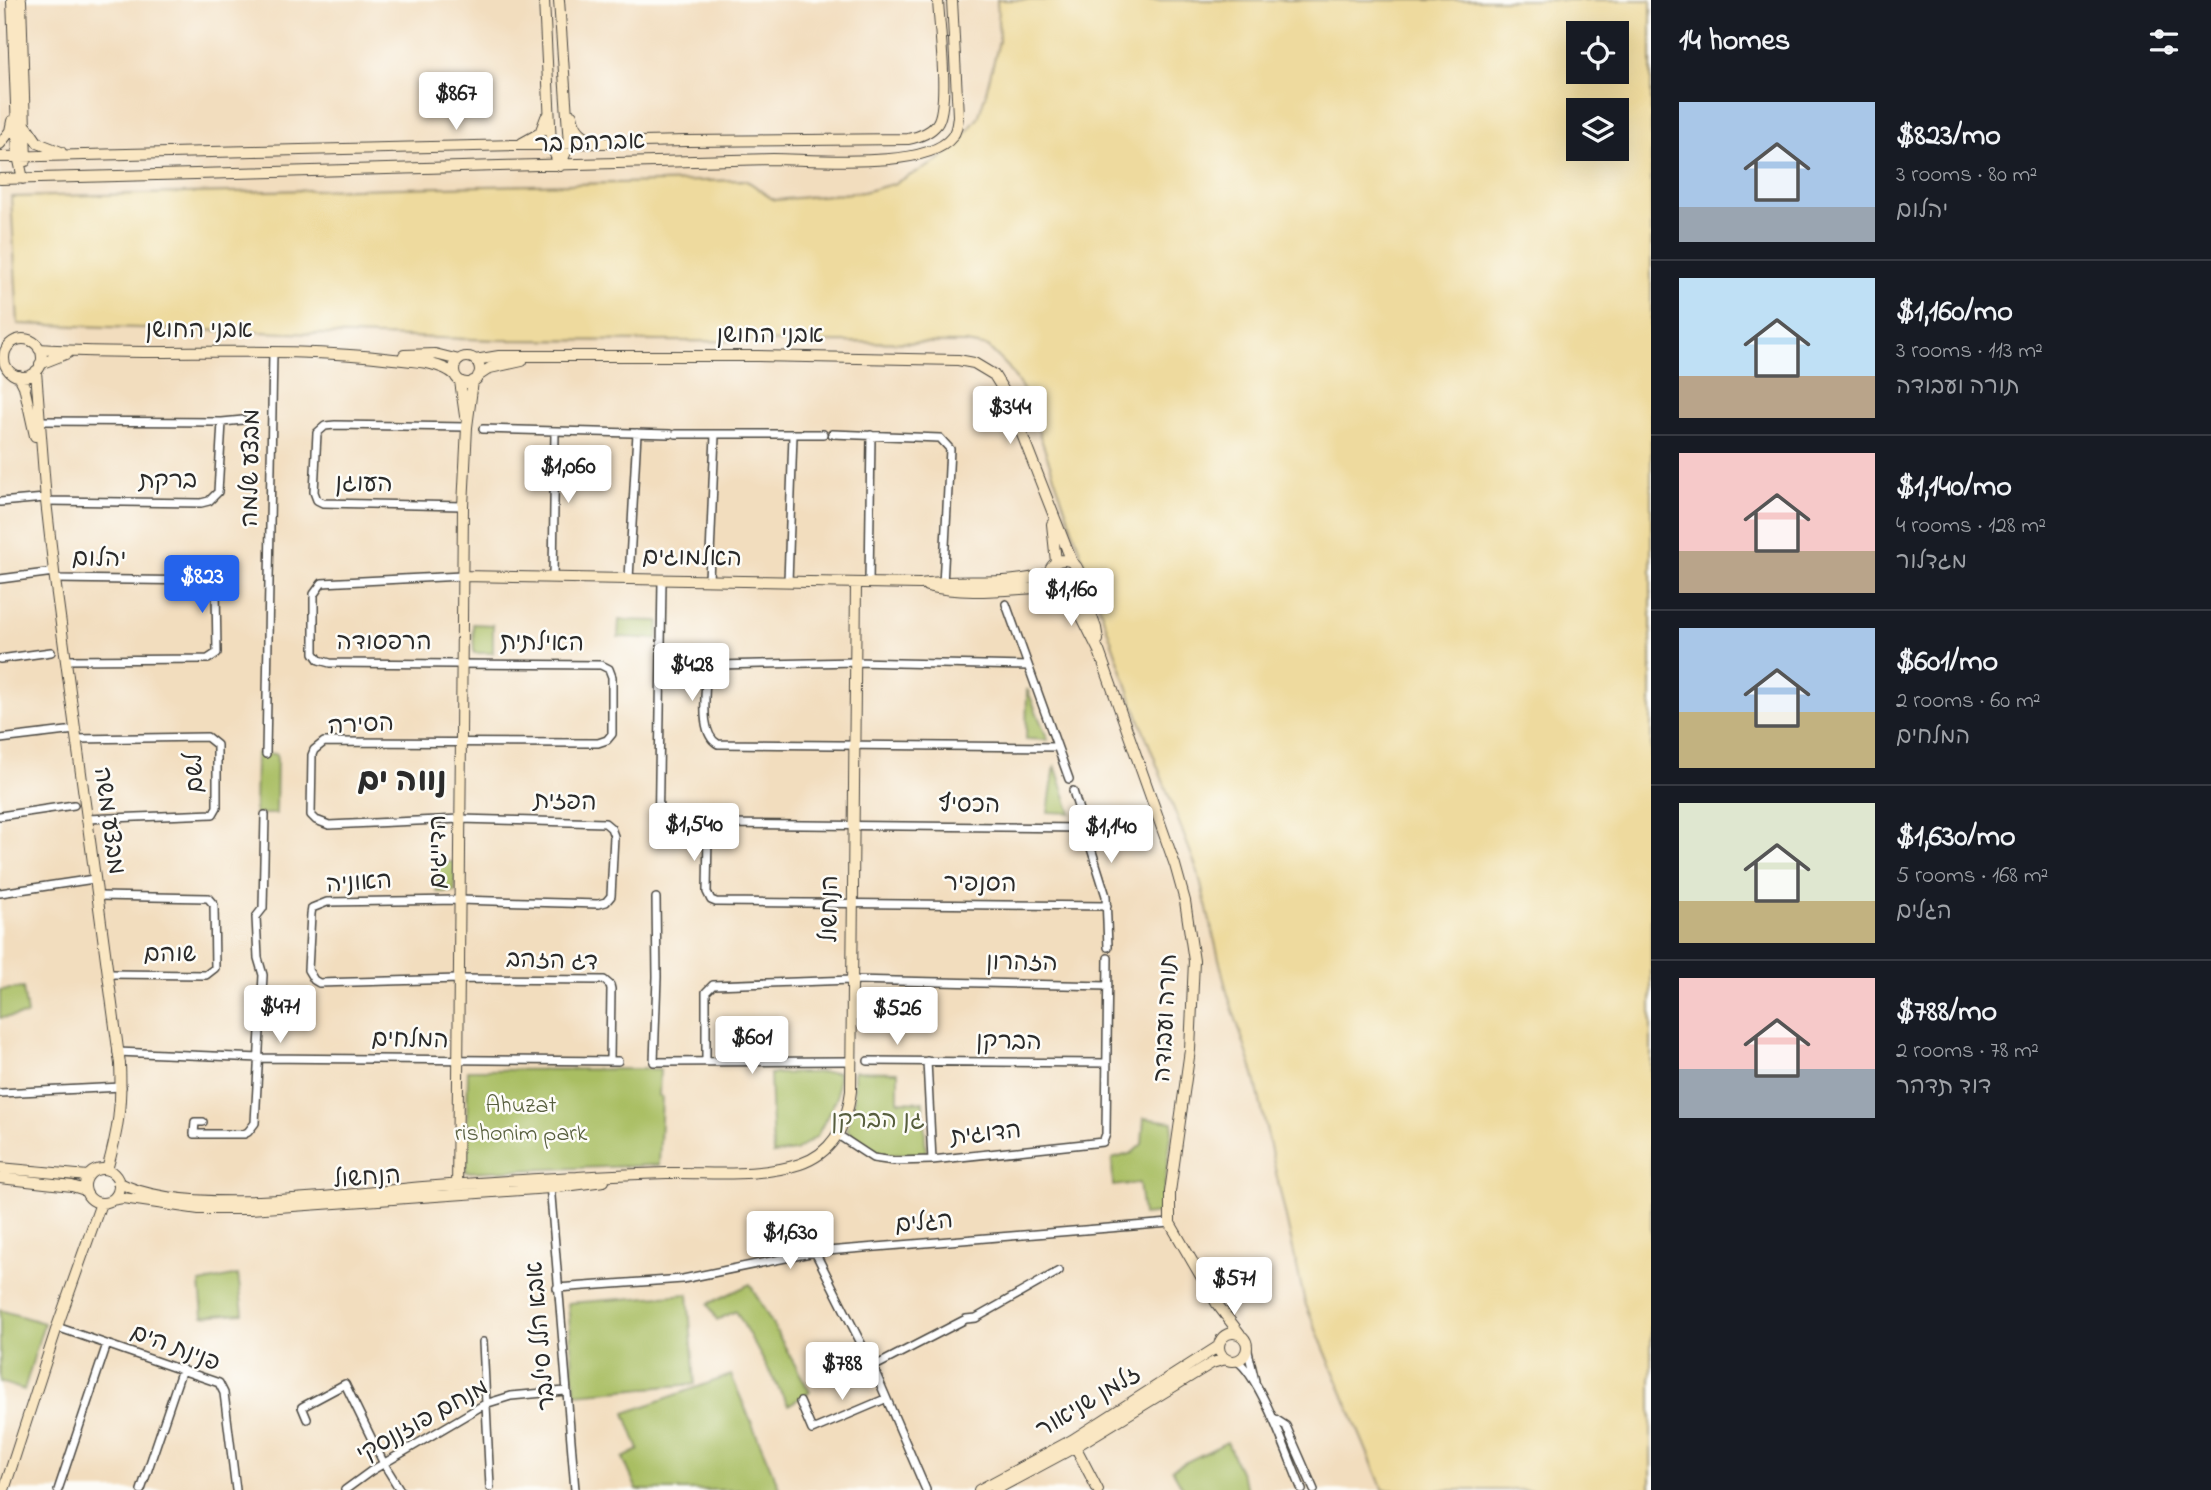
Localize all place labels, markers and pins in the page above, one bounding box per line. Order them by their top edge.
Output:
pin: $867 [415,72,497,132]
pin: $344 [969,386,1051,446]
pin: $1,060 [511,446,625,505]
pin: $823 [161,556,243,615]
pin: $1,160 [1014,568,1128,628]
pin: $428 [651,644,733,703]
pin: $1,540 [637,804,751,863]
pin: $1,140 [1054,806,1168,865]
pin: $471 [239,986,321,1045]
pin: $526 [856,988,938,1047]
pin: $601 [711,1016,793,1076]
pin: $1,630 [733,1212,847,1271]
pin: $571 [1193,1258,1275,1317]
pin: $788 [801,1342,883,1402]

